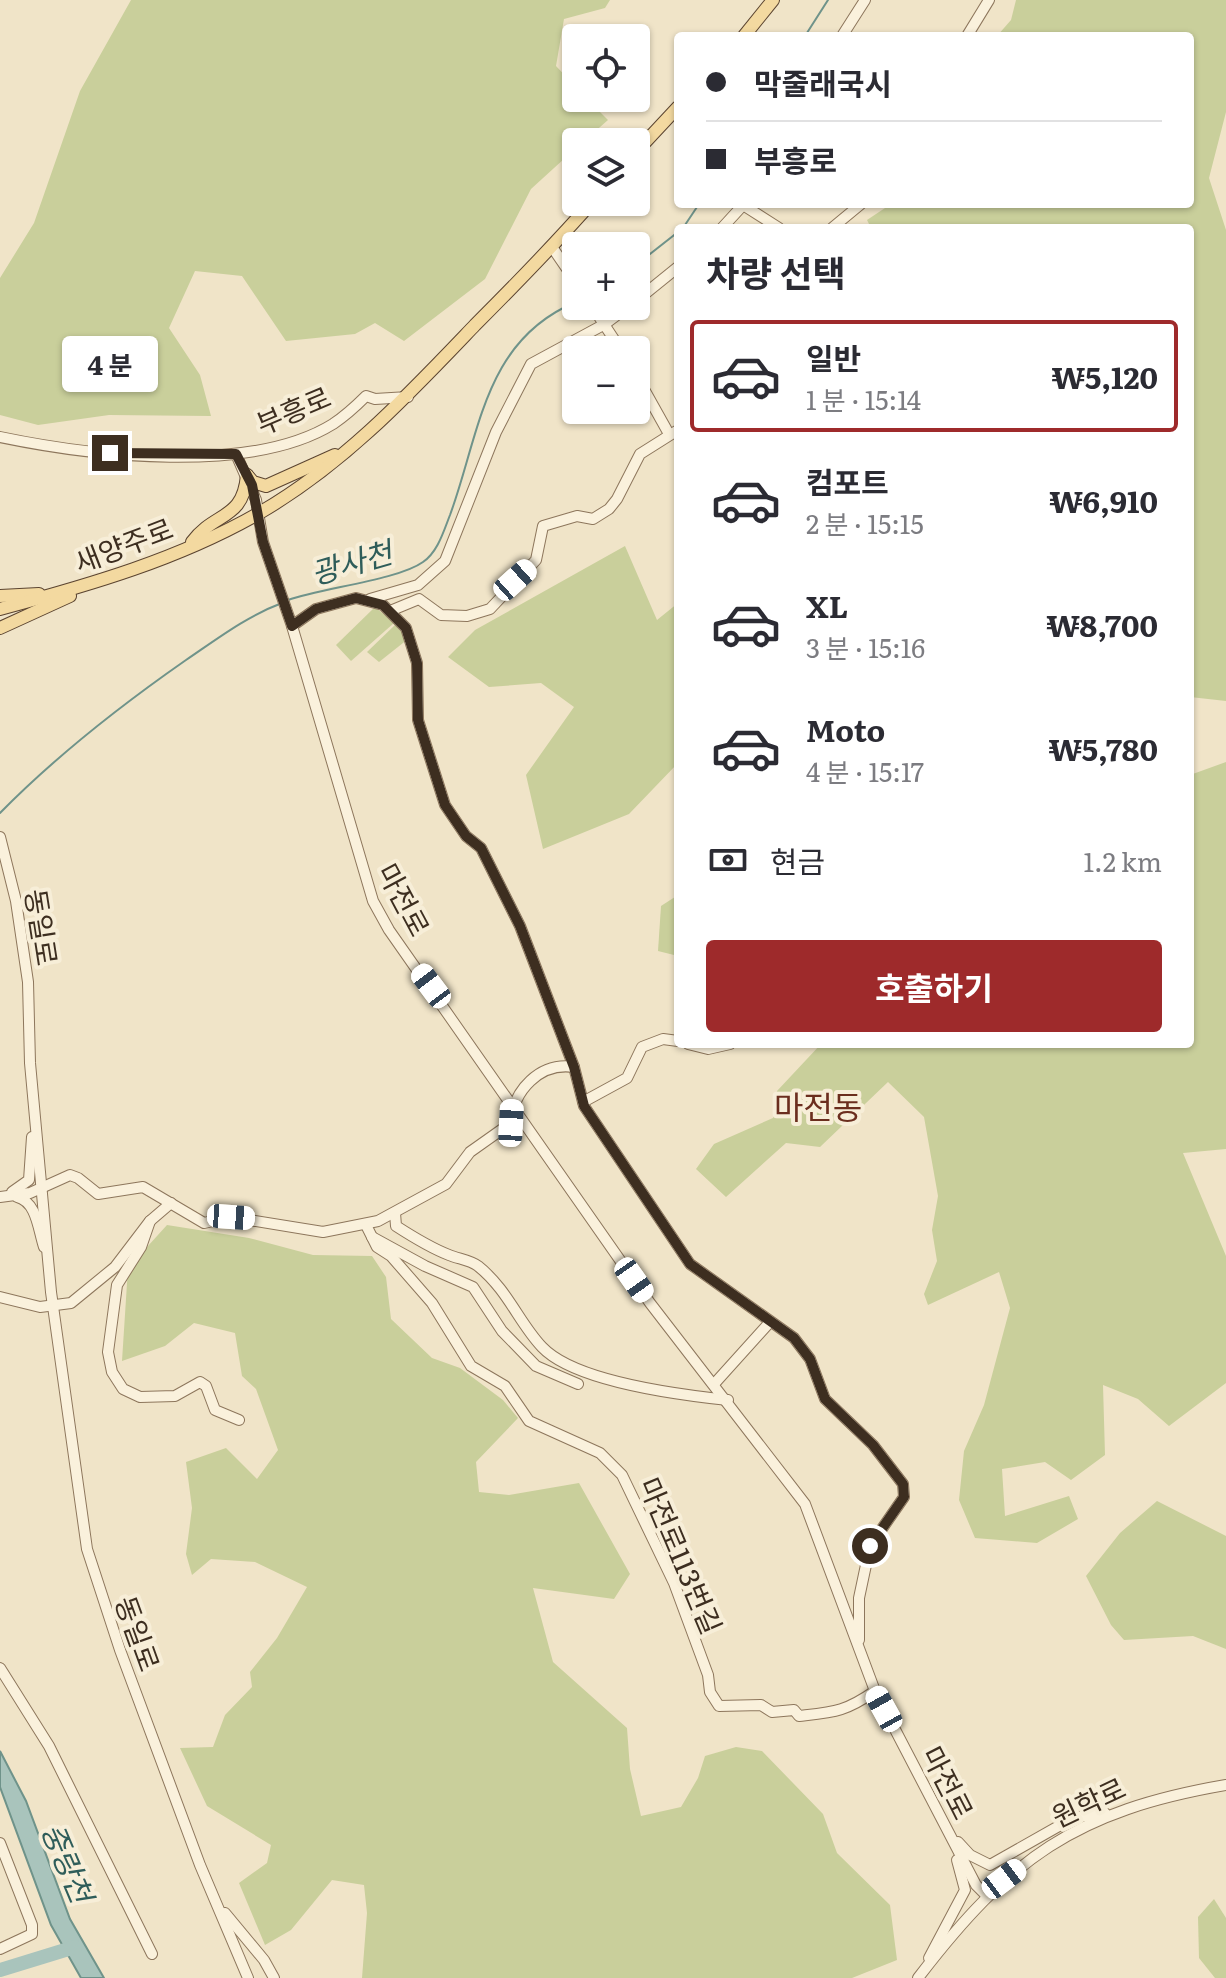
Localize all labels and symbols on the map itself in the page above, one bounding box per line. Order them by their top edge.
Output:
callout: 4 분 [62,337,158,393]
street label: 부흥로 [249,375,337,443]
route end [92,435,128,471]
street label: 새양주로 [67,506,179,582]
water label: 광사천 [305,528,400,594]
car [489,555,541,605]
street label: 마전로 [368,855,442,943]
street label: 동일로 [16,886,70,968]
car [407,960,455,1012]
district label: 마전동 [774,1081,862,1129]
car [498,1098,524,1148]
car [206,1203,256,1231]
car [610,1253,658,1307]
street label: 마전로113번길 [630,1470,734,1640]
route start [852,1528,888,1564]
street label: 동일로 [106,1590,172,1676]
car [862,1682,906,1736]
street label: 마전로 [913,1738,985,1826]
street label: 원학로 [1044,1766,1132,1836]
water label: 중랑천 [33,1815,107,1912]
car [978,1855,1030,1903]

